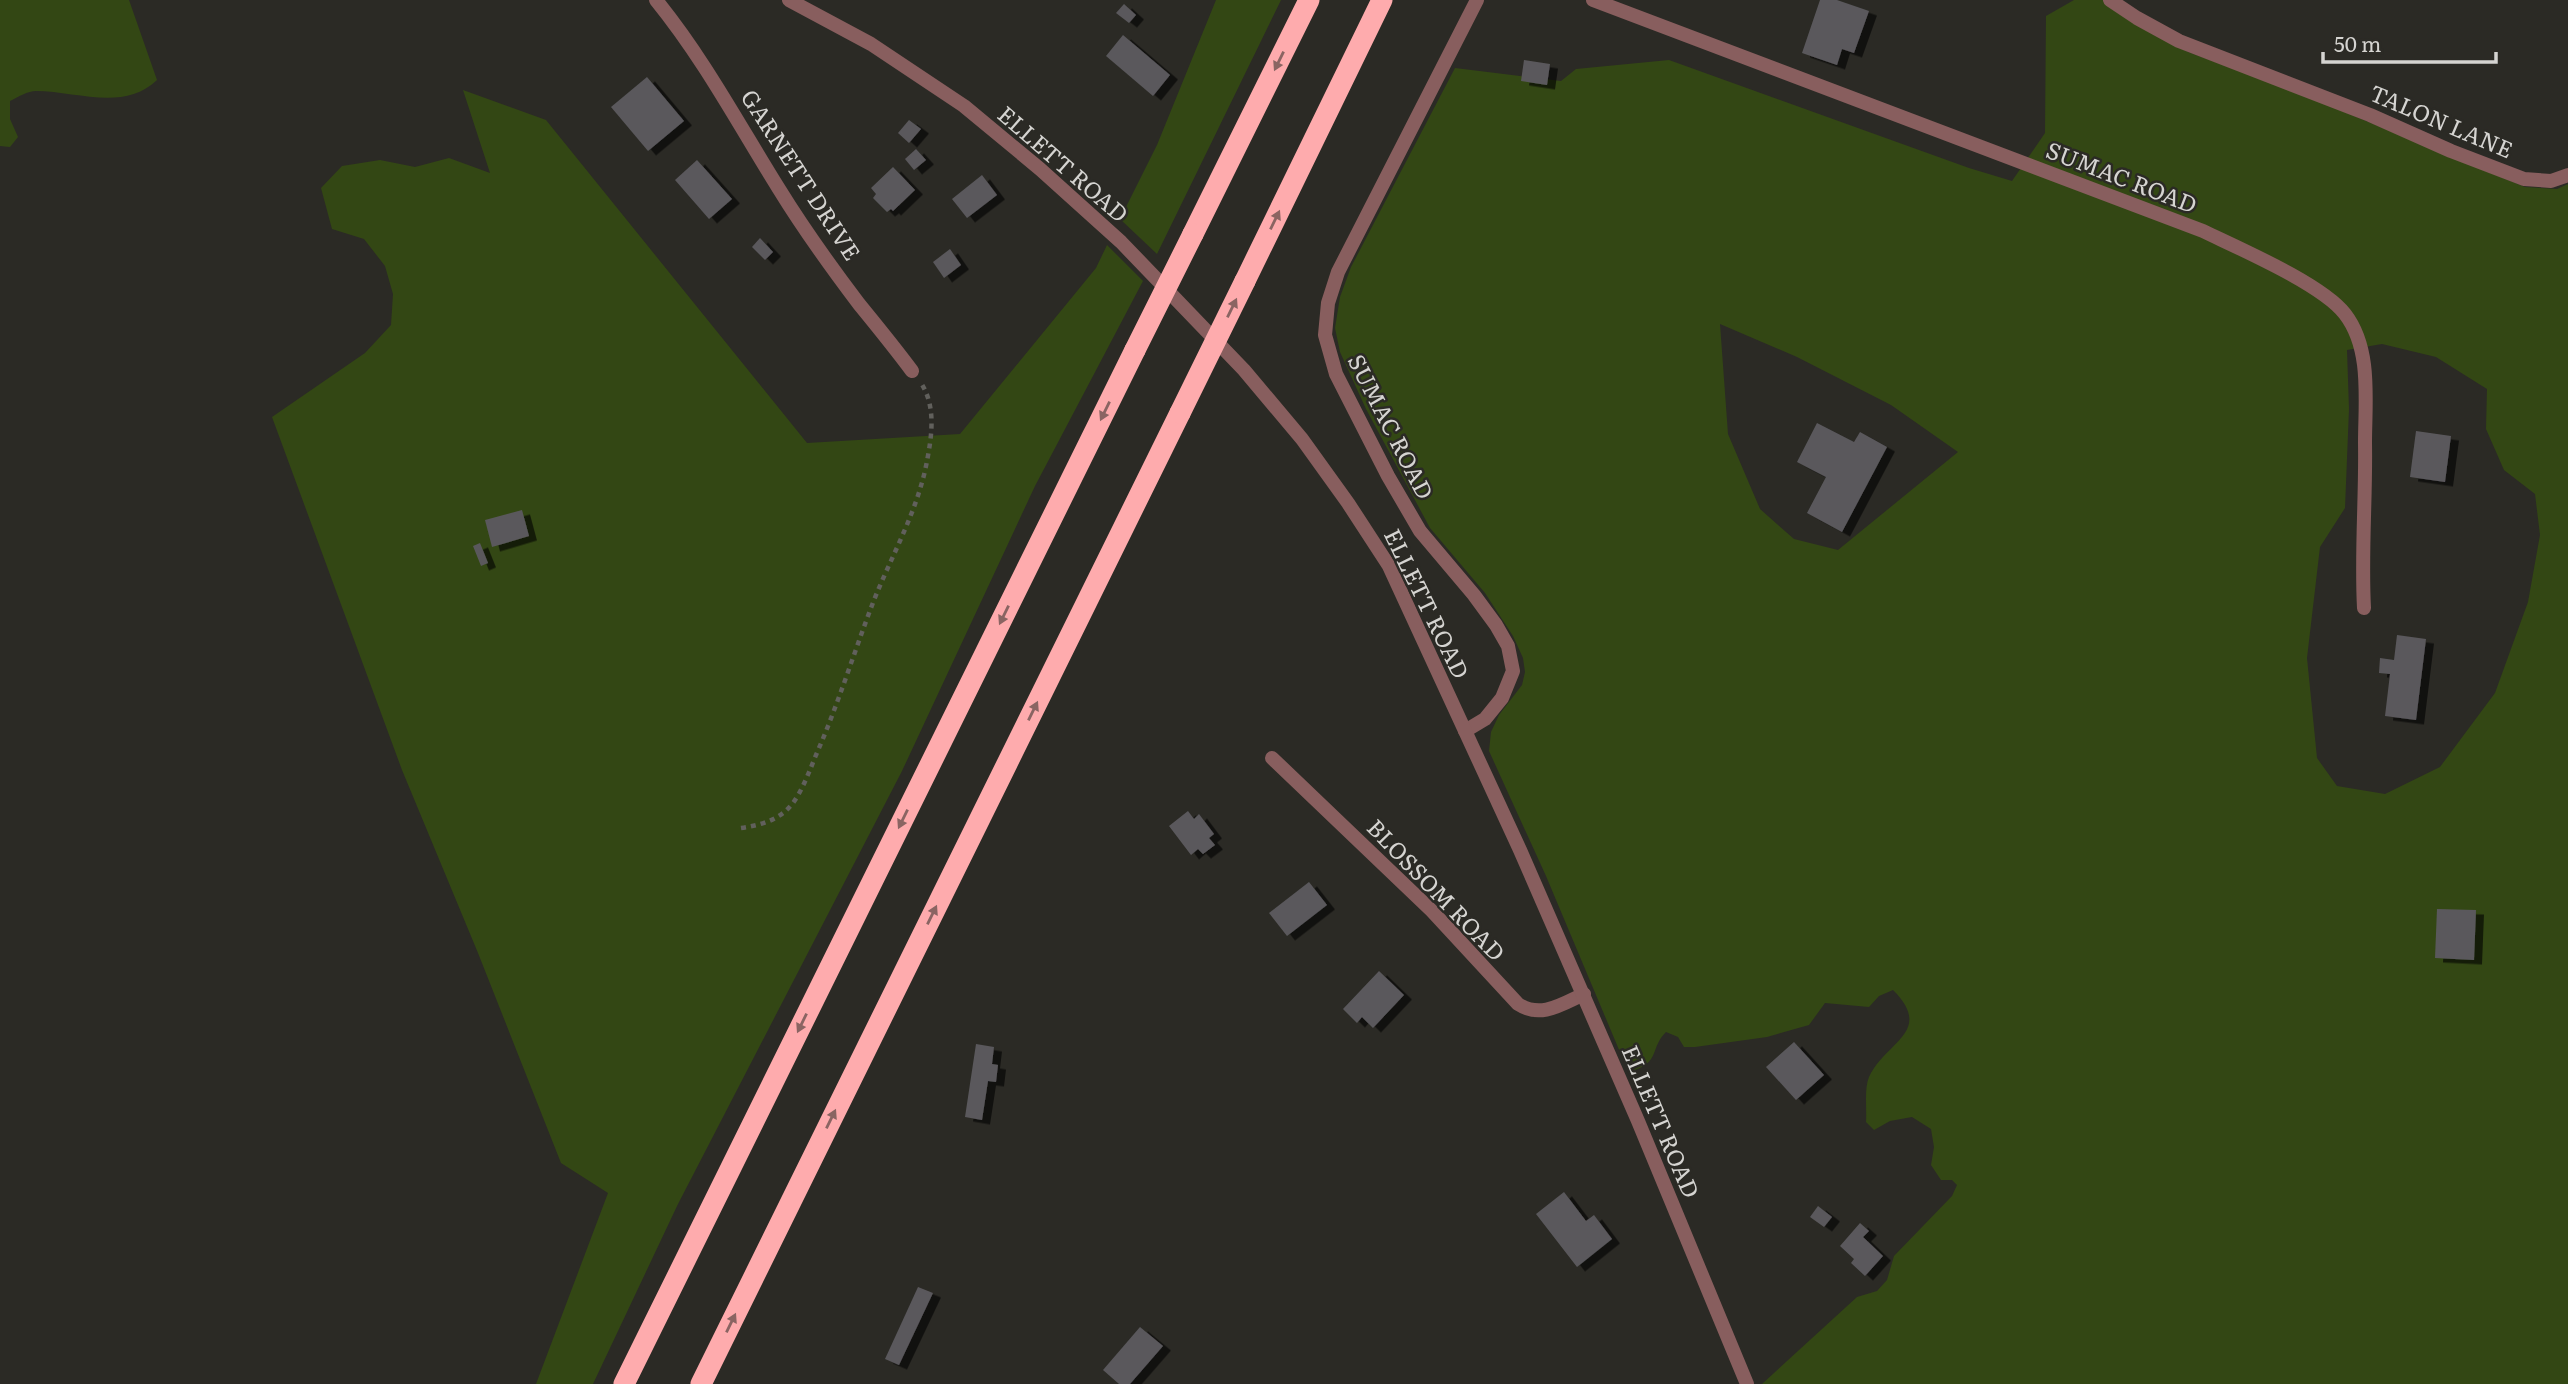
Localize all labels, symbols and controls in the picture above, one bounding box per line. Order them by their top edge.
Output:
scale bar [2323,21,2496,65]
text: 50 m [2334,27,2381,58]
one-way arrow [1273,51,1284,71]
street label: TALON LANE [2365,75,2519,165]
street label: GARNETT DRIVE [734,82,870,266]
street label: ELLETT ROAD [991,97,1137,229]
street label: SUMAC ROAD [2042,132,2202,220]
one-way arrow [1269,210,1281,230]
one-way arrow [1226,298,1237,318]
street label: SUMAC ROAD [1341,347,1443,505]
one-way arrow [1099,401,1110,421]
street label: ELLETT ROAD [1377,522,1479,684]
one-way arrow [998,605,1009,625]
one-way arrow [1027,701,1038,721]
one-way arrow [897,809,909,829]
street label: BLOSSOM ROAD [1360,810,1514,968]
one-way arrow [927,905,938,925]
one-way arrow [797,1013,808,1033]
street label: ELLETT ROAD [1614,1039,1710,1203]
one-way arrow [826,1109,837,1129]
one-way arrow [725,1313,736,1333]

